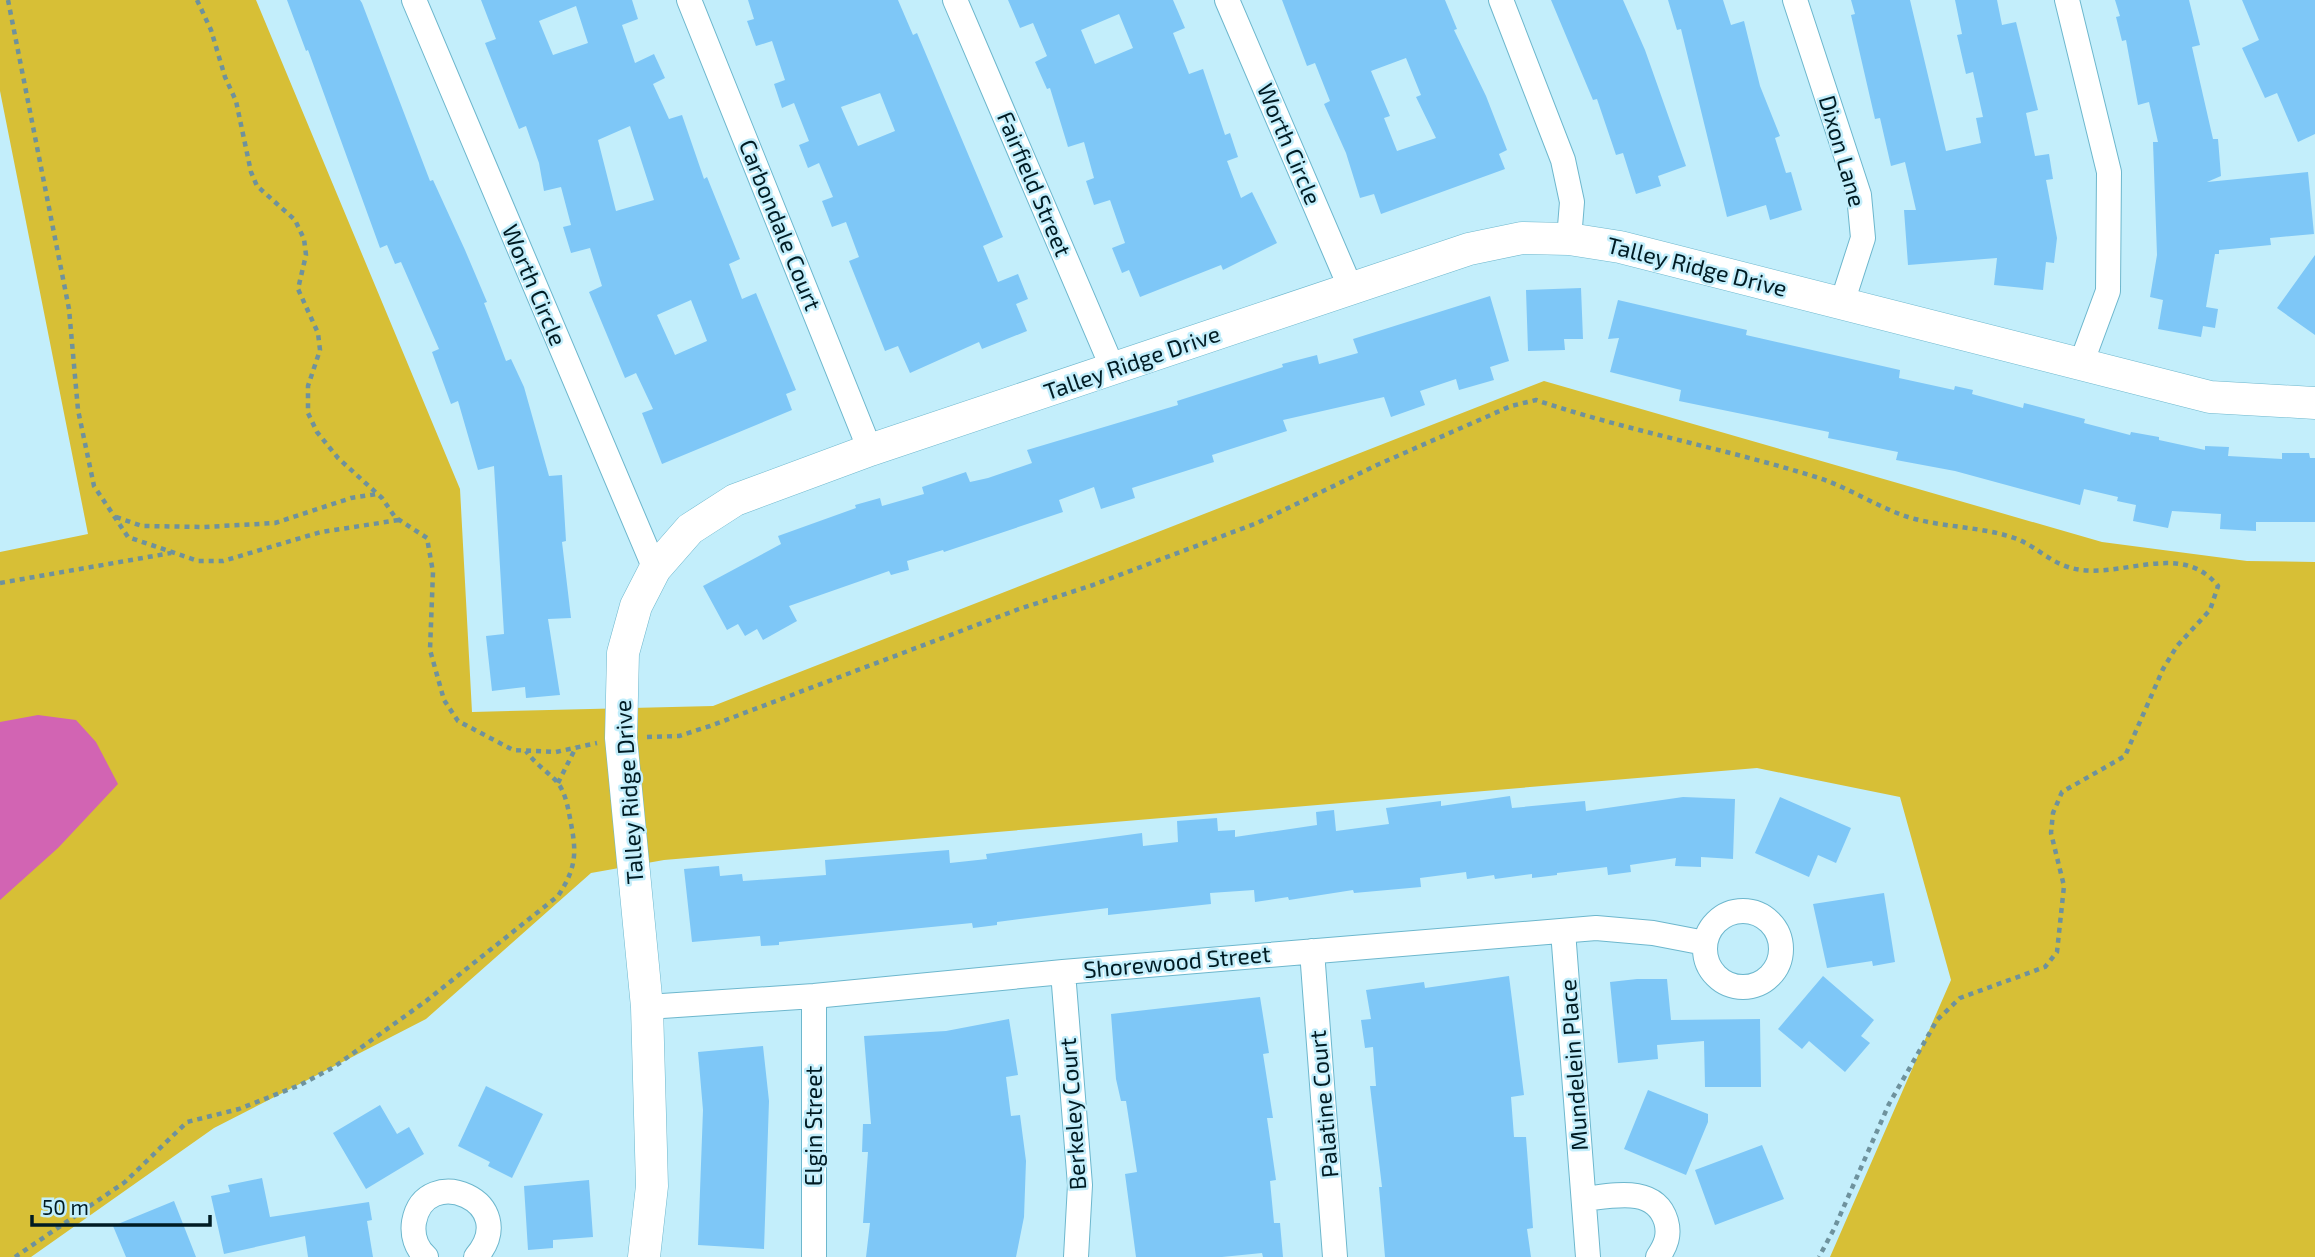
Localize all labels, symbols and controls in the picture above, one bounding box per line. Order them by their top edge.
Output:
street label: Worth Circle [1252,79,1328,209]
street label: Dixon Lane [1814,92,1872,210]
street label: Fairfield Street [992,107,1078,261]
street label: Carbondale Court [734,135,828,314]
street label: Worth Circle [497,220,573,350]
street label: Talley Ridge Drive [1604,230,1790,302]
street label: Talley Ridge Drive [1040,319,1223,405]
street label: Talley Ridge Drive [608,699,648,885]
street label: Shorewood Street [1082,939,1272,983]
street label: Mundelein Place [1553,978,1593,1152]
street label: Palatine Court [1303,1029,1343,1179]
street label: Berkeley Court [1053,1037,1091,1191]
street label: Elgin Street [799,1065,827,1186]
scale bar [32,1184,210,1228]
text: 50 m [42,1194,89,1219]

